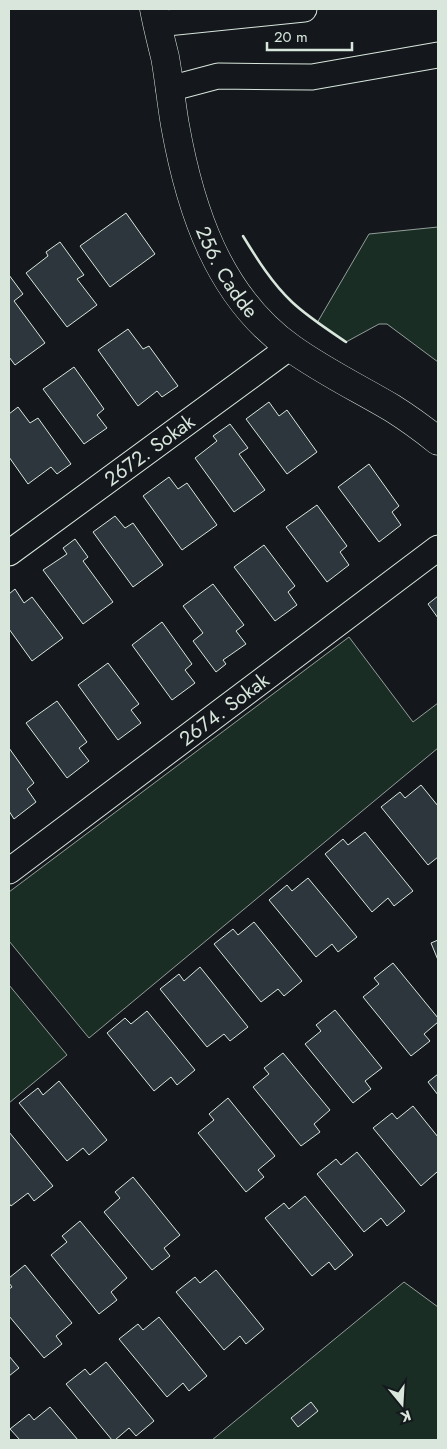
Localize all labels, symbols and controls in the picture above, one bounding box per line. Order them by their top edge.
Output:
scale bar [267,20,352,52]
text: 20 m [274,26,308,48]
street label: 256. Cadde [189,222,265,324]
street label: 2672. Sokak [98,407,201,493]
street label: 2674. Sokak [173,666,275,753]
north arrow [377,1379,427,1429]
text: K [398,1405,414,1427]

